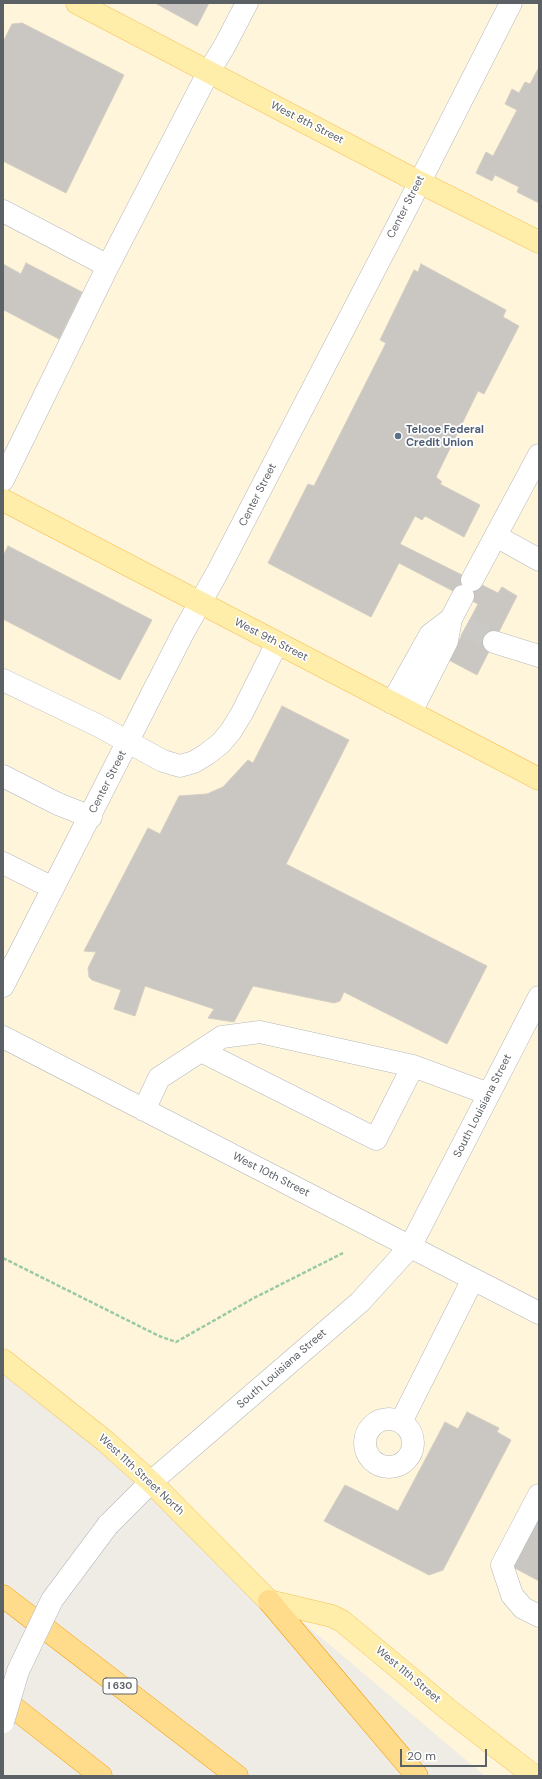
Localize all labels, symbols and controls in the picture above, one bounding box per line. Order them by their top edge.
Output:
street label: West 8th Street [268,99,346,147]
street label: Center Street [384,173,428,241]
place label: Telcoe Federal Credit Union [406,423,484,449]
marker: Telcoe Federal Credit Union [393,431,403,441]
street label: Center Street [236,461,280,529]
street label: West 9th Street [232,616,310,664]
street label: Center Street [86,748,130,816]
street label: South Louisiana Street [451,1052,515,1160]
street label: West 10th Street [230,1150,312,1200]
street label: South Louisiana Street [235,1327,329,1411]
street label: West 11th Street North [95,1432,187,1518]
street label: West 11th Street [373,1644,443,1706]
road number: I 630 [103,1678,137,1694]
scale bar [402,1741,489,1767]
text: 20 m [407,1748,436,1764]

